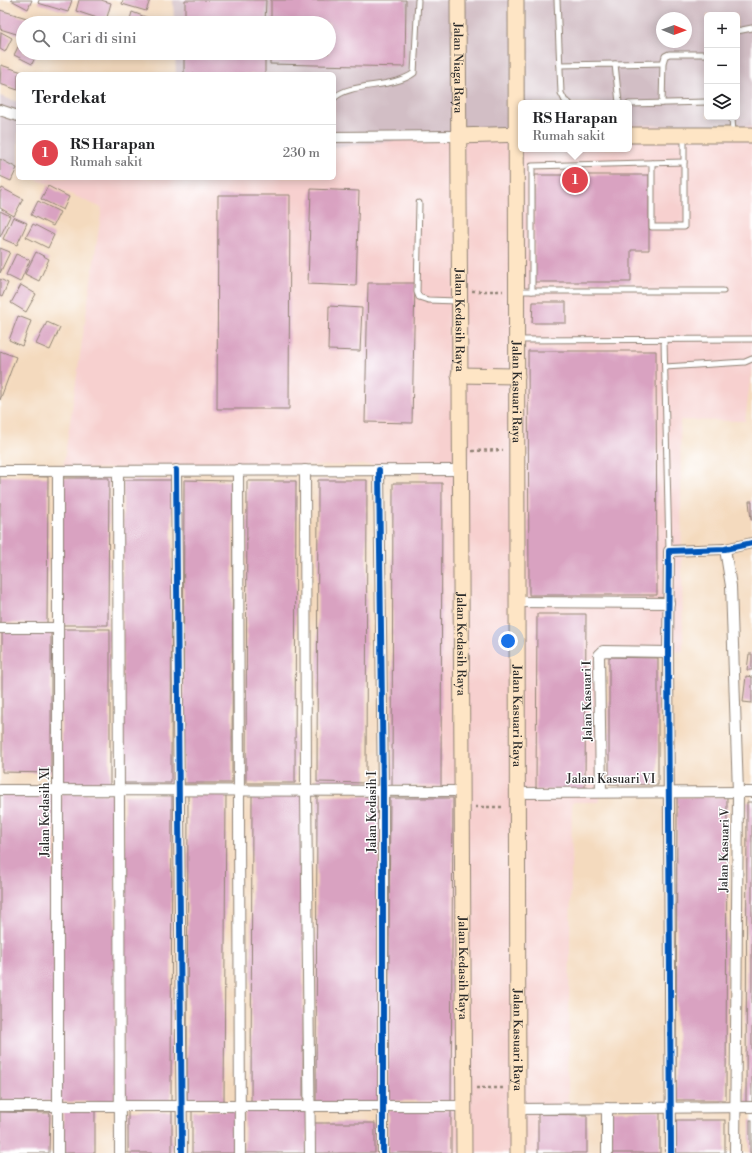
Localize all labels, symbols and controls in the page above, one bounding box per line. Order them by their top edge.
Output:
north arrow [656,12,692,48]
map controls [704,12,740,120]
button: + [704,12,740,48]
search box [16,16,336,60]
street label: Jalan Niaga Raya [450,22,466,114]
icon: search [30,27,52,49]
text: Cari di sini [62,29,137,48]
button: − [704,48,740,84]
button: layers [704,84,740,120]
text: Terdekat [32,87,106,109]
popup [518,100,632,152]
text: RS Harapan [533,109,617,128]
text: Rumah sakit [533,128,605,144]
text: RS Harapan [70,135,155,154]
text: 1 [42,145,48,161]
text: 230 m [283,145,320,161]
text: Rumah sakit [70,154,143,170]
pin: 1 [562,165,588,195]
street label: Jalan Kedasih Raya [451,267,467,373]
street label: Jalan Kasuari Raya [509,340,524,444]
street label: Jalan Kedasih Raya [453,591,469,697]
your location [498,631,518,651]
street label: Jalan Kasuari I [579,660,596,742]
street label: Jalan Kasuari Raya [509,664,524,768]
street label: Jalan Kedasih XI [38,767,53,858]
street label: Jalan Kedasih I [365,771,380,854]
street label: Jalan Kasuari VI [566,772,656,787]
street label: Jalan Kasuari V [716,807,733,893]
street label: Jalan Kedasih Raya [455,915,470,1021]
street label: Jalan Kasuari Raya [510,988,525,1092]

